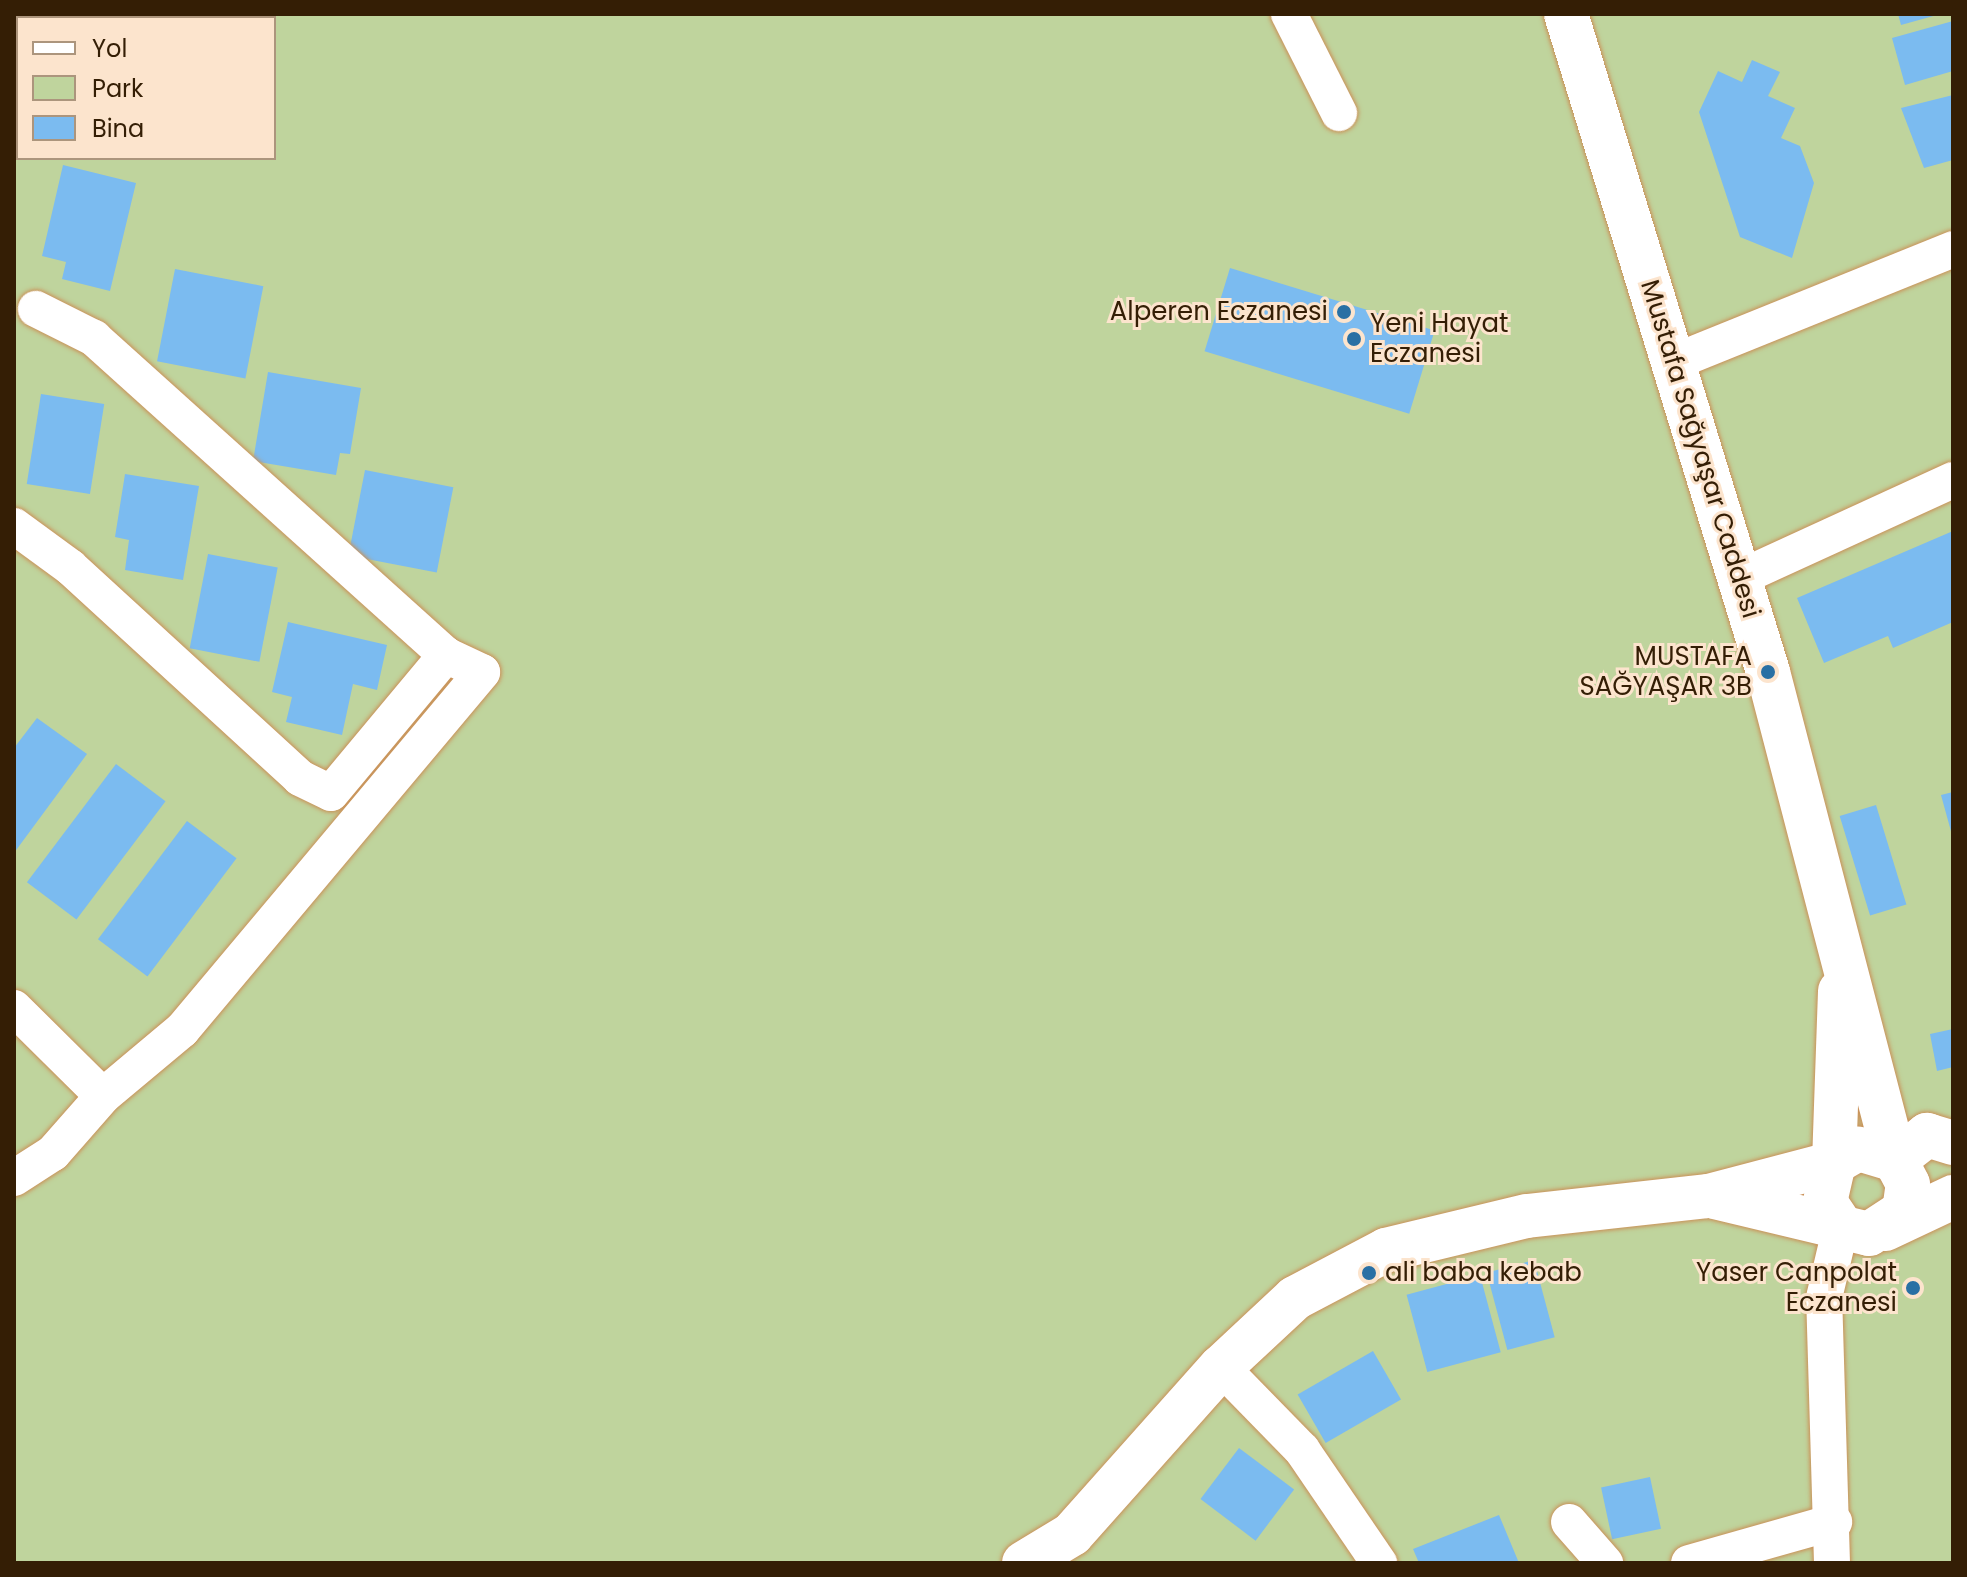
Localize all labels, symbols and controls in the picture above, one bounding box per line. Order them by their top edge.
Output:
legend [16,16,276,160]
text: Yol [92,32,127,65]
text: Park [92,72,143,105]
text: Bina [92,112,144,145]
street label: Mustafa Sağyaşar Caddesi [1634,276,1766,622]
place label: Alperen Eczanesi [1110,296,1328,328]
marker: Alperen Eczanesi [1335,303,1353,321]
place label: Yeni Hayat Eczanesi [1370,308,1509,370]
marker: Yeni Hayat Eczanesi [1345,330,1363,348]
place label: MUSTAFA SAĞYAŞAR 3B [1579,641,1752,702]
marker: MUSTAFA SAĞYAŞAR 3B [1759,663,1777,681]
place label: ali baba kebab [1385,1257,1582,1289]
place label: Yaser Canpolat Eczanesi [1696,1257,1897,1318]
marker: ali baba kebab [1360,1264,1378,1282]
marker: Yaser Canpolat Eczanesi [1904,1279,1922,1297]

